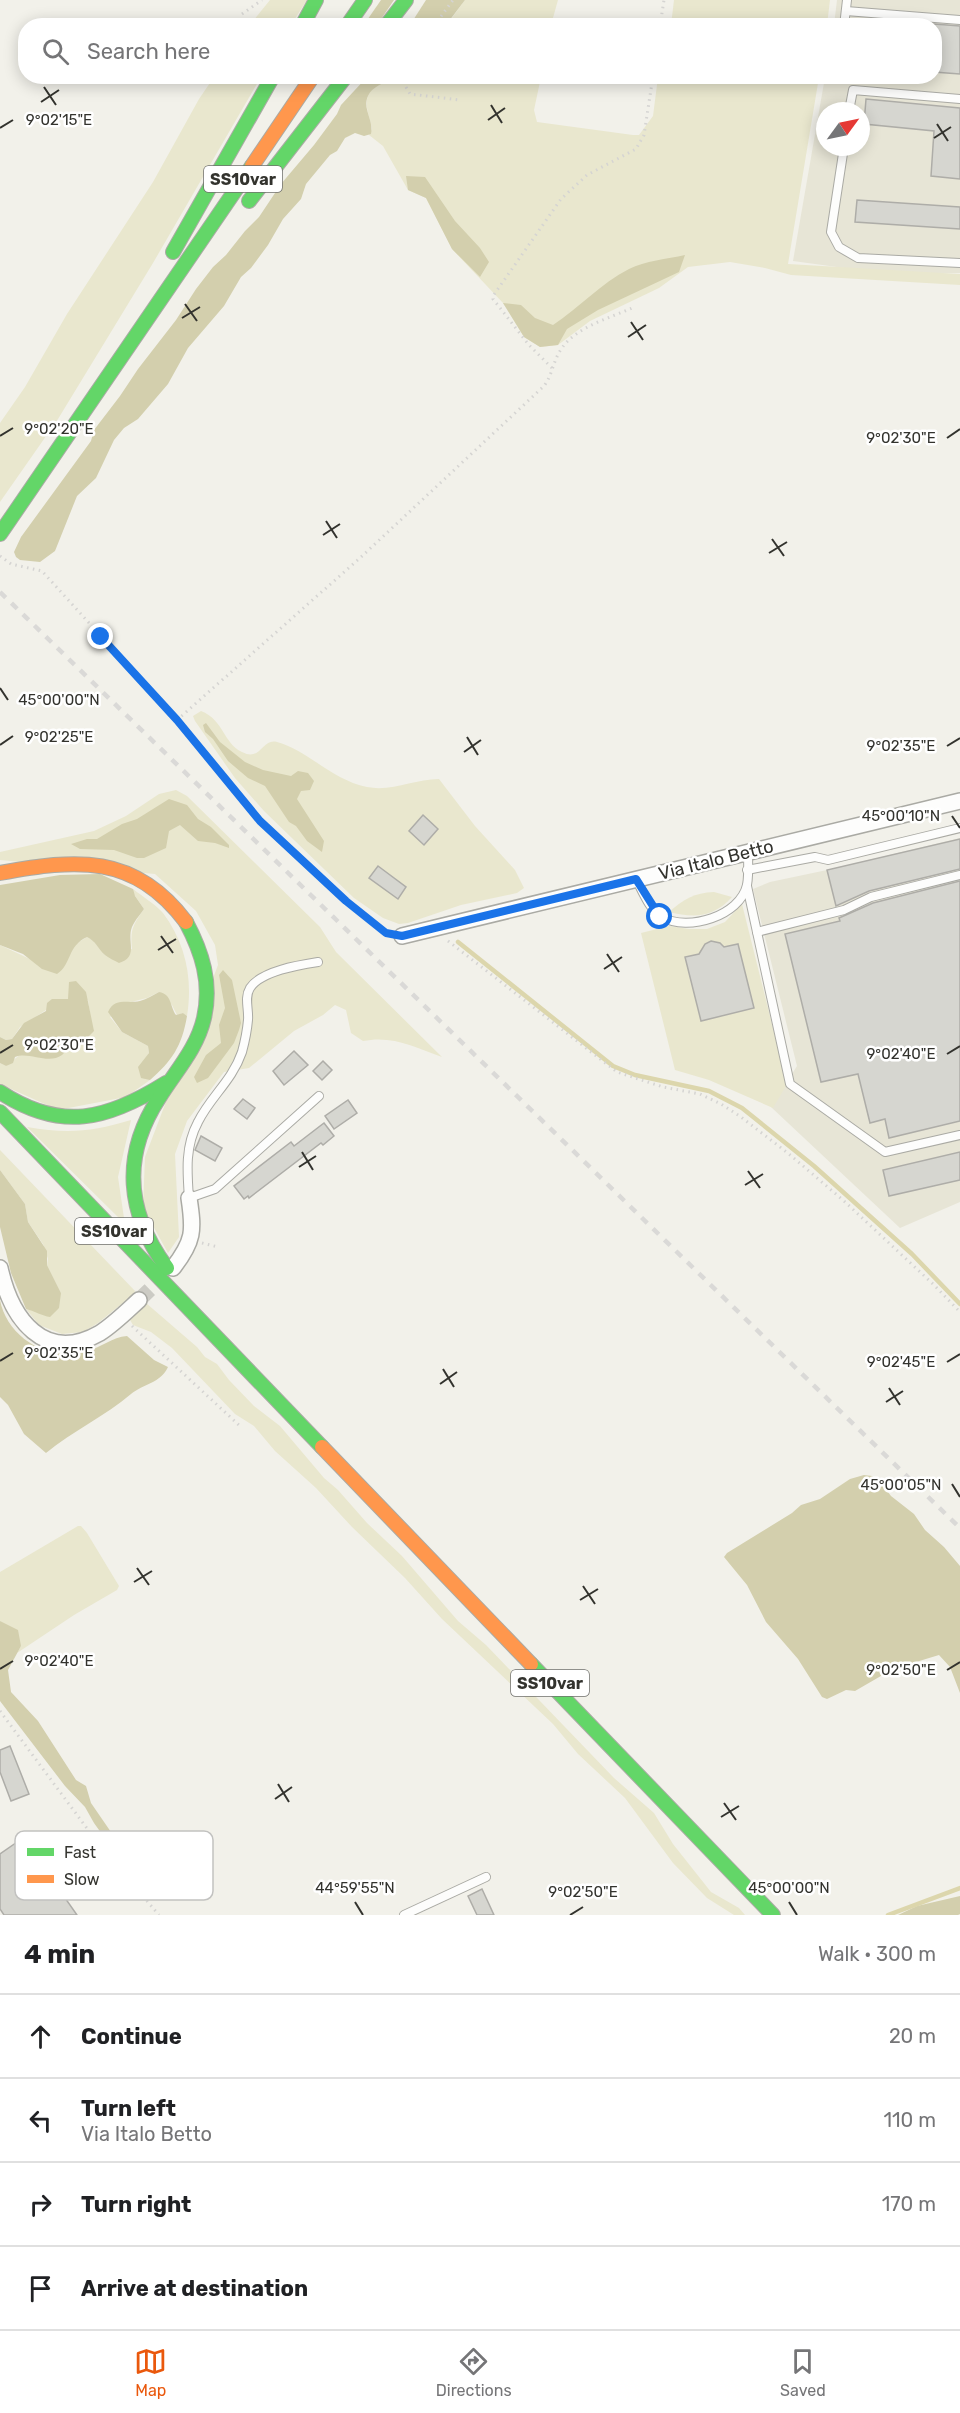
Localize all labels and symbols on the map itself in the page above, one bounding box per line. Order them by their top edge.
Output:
north arrow [816,102,870,156]
text: 9°02'15"E [26,111,92,129]
road number: SS10var [204,166,282,192]
text: 9°02'20"E [24,420,94,438]
text: 9°02'30"E [866,429,936,447]
route end [87,623,113,649]
text: 45°00'00"N [18,691,100,709]
text: 9°02'25"E [25,728,93,746]
text: 9°02'35"E [867,737,935,755]
text: 45°00'10"N [862,807,940,825]
street label: Via Italo Betto [656,835,776,885]
route start [646,903,672,929]
text: 9°02'30"E [24,1036,94,1054]
text: 9°02'40"E [866,1045,936,1063]
road number: SS10var [75,1218,153,1244]
text: 9°02'35"E [25,1344,93,1362]
text: 9°02'45"E [867,1353,935,1371]
text: 45°00'05"N [861,1476,941,1494]
text: 9°02'40"E [24,1652,94,1670]
text: 9°02'50"E [866,1661,936,1679]
road number: SS10var [511,1670,589,1696]
legend [15,1831,213,1900]
text: Fast [64,1843,96,1862]
text: Slow [64,1870,100,1889]
text: 44°59'55"N [315,1879,395,1897]
text: 45°00'00"N [748,1879,830,1897]
text: 9°02'50"E [548,1883,618,1901]

